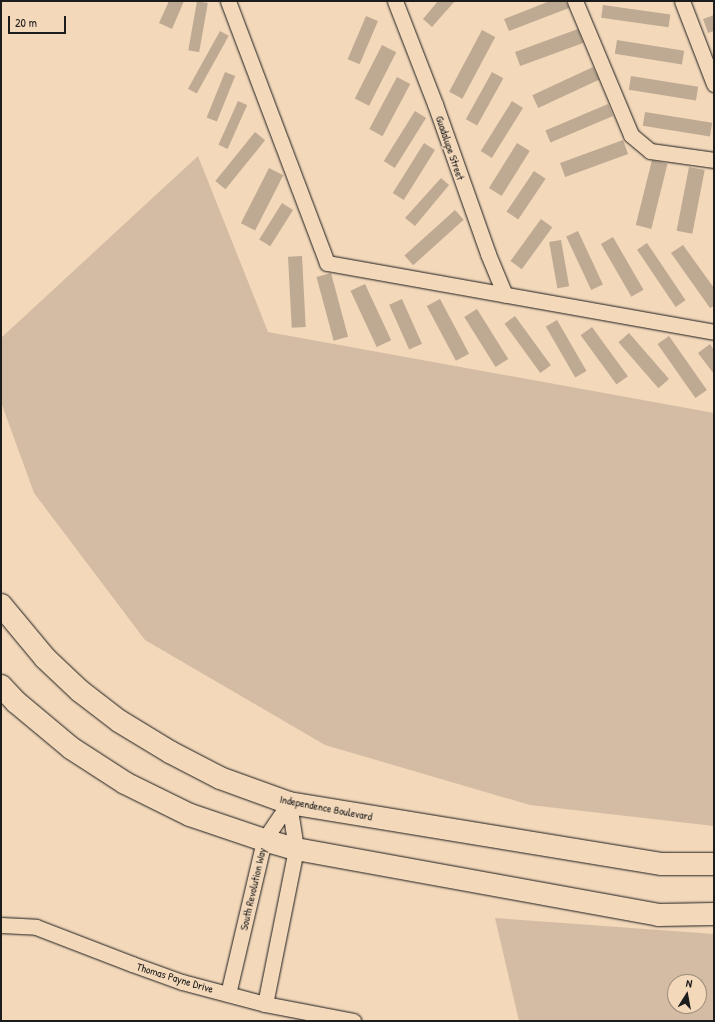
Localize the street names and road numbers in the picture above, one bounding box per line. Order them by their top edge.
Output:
street label: Guadalupe Street [433,114,467,182]
street label: Independence Boulevard [279,793,373,823]
street label: South Revolution Way [237,846,269,932]
street label: Thomas Payne Drive [135,960,215,996]

